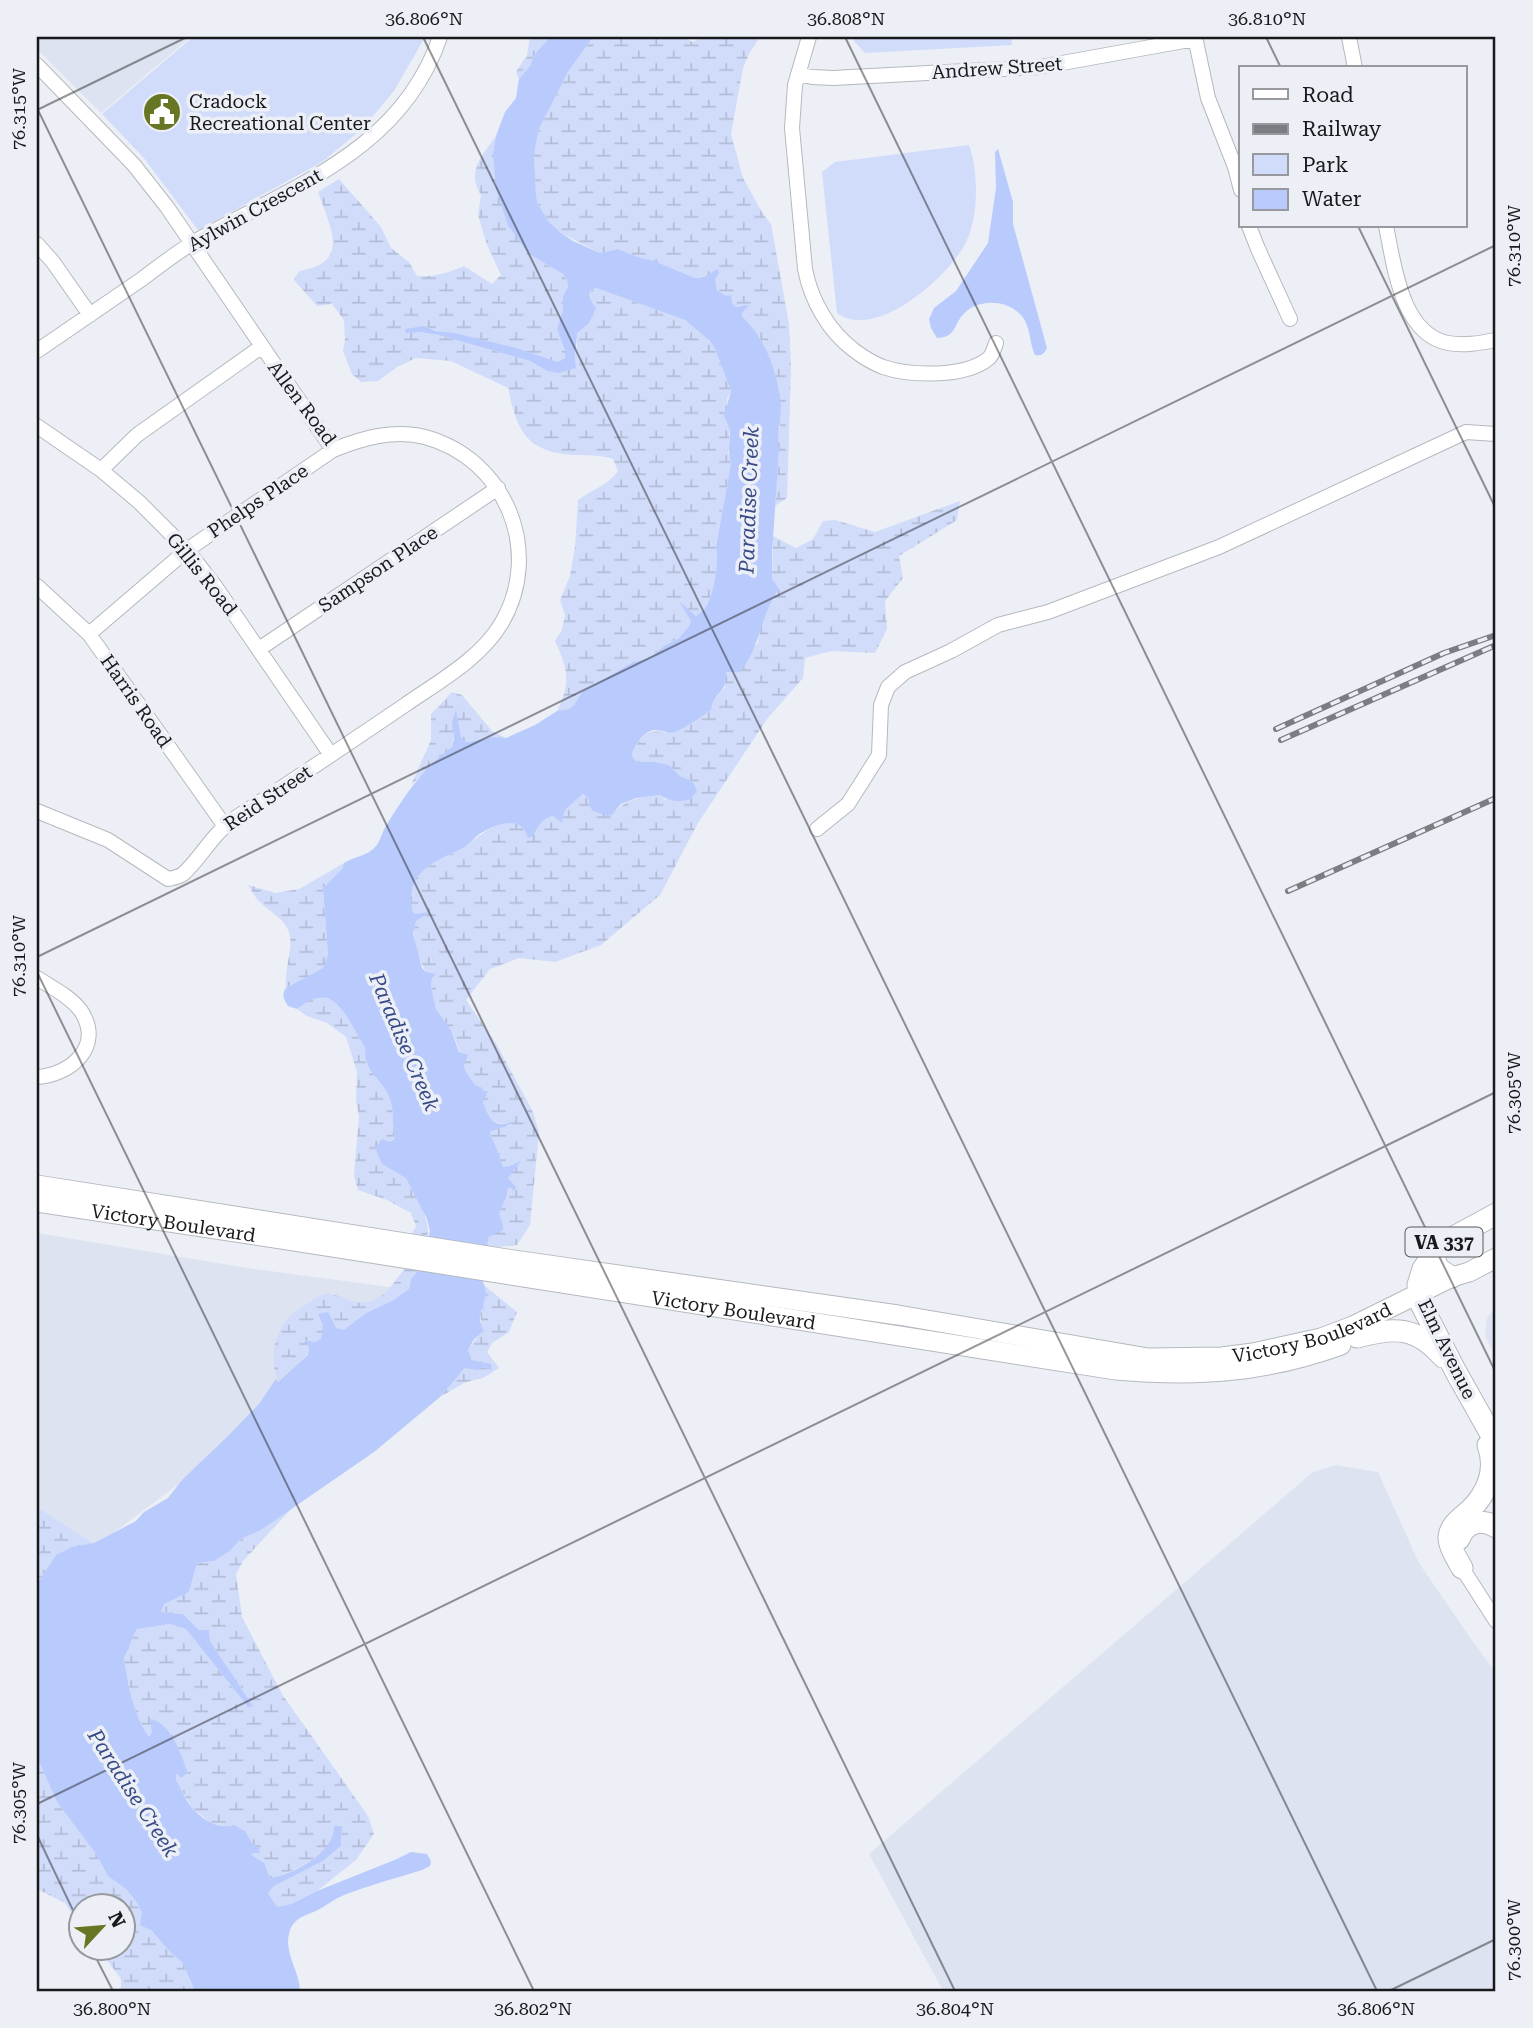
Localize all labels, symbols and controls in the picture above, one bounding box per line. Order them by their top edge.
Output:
text: 36.806°N [385,8,463,29]
text: 36.808°N [807,8,885,29]
text: 36.810°N [1228,8,1306,29]
street label: Andrew Street [931,52,1063,84]
legend [1239,66,1466,228]
text: 76.315°W [8,67,29,150]
text: Road [1302,83,1354,107]
place label: Cradock Recreational Center [189,90,371,135]
public building icon: Cradock Recreational Center [141,91,183,133]
text: Railway [1302,117,1382,141]
text: Park [1302,153,1348,177]
street label: Aylwin Crescent [184,164,326,256]
text: Water [1302,187,1362,211]
text: 76.310°W [1503,204,1524,287]
street label: Allen Road [263,356,341,450]
water label: Paradise Creek [734,425,764,575]
street label: Phelps Place [204,459,312,543]
street label: Sampson Place [314,521,442,617]
street label: Gillis Road [162,528,242,620]
street label: Harris Road [96,650,176,752]
street label: Reid Street [220,760,316,836]
text: 76.310°W [8,914,29,997]
water label: Paradise Creek [364,969,444,1115]
text: 76.305°W [1503,1051,1524,1134]
street label: Victory Boulevard [90,1199,257,1246]
road number: VA 337 [1406,1227,1482,1256]
street label: Victory Boulevard [650,1286,817,1334]
street label: Elm Avenue [1413,1295,1481,1403]
street label: Victory Boulevard [1231,1297,1395,1367]
water label: Paradise Creek [82,1724,184,1862]
text: 76.305°W [8,1761,29,1844]
north arrow [66,1892,136,1962]
text: 76.300°W [1503,1898,1524,1981]
text: N [103,1908,131,1932]
text: 36.800°N [73,1998,151,2019]
text: 36.802°N [494,1998,572,2019]
text: 36.804°N [916,1998,994,2019]
text: 36.806°N [1337,1998,1415,2019]

